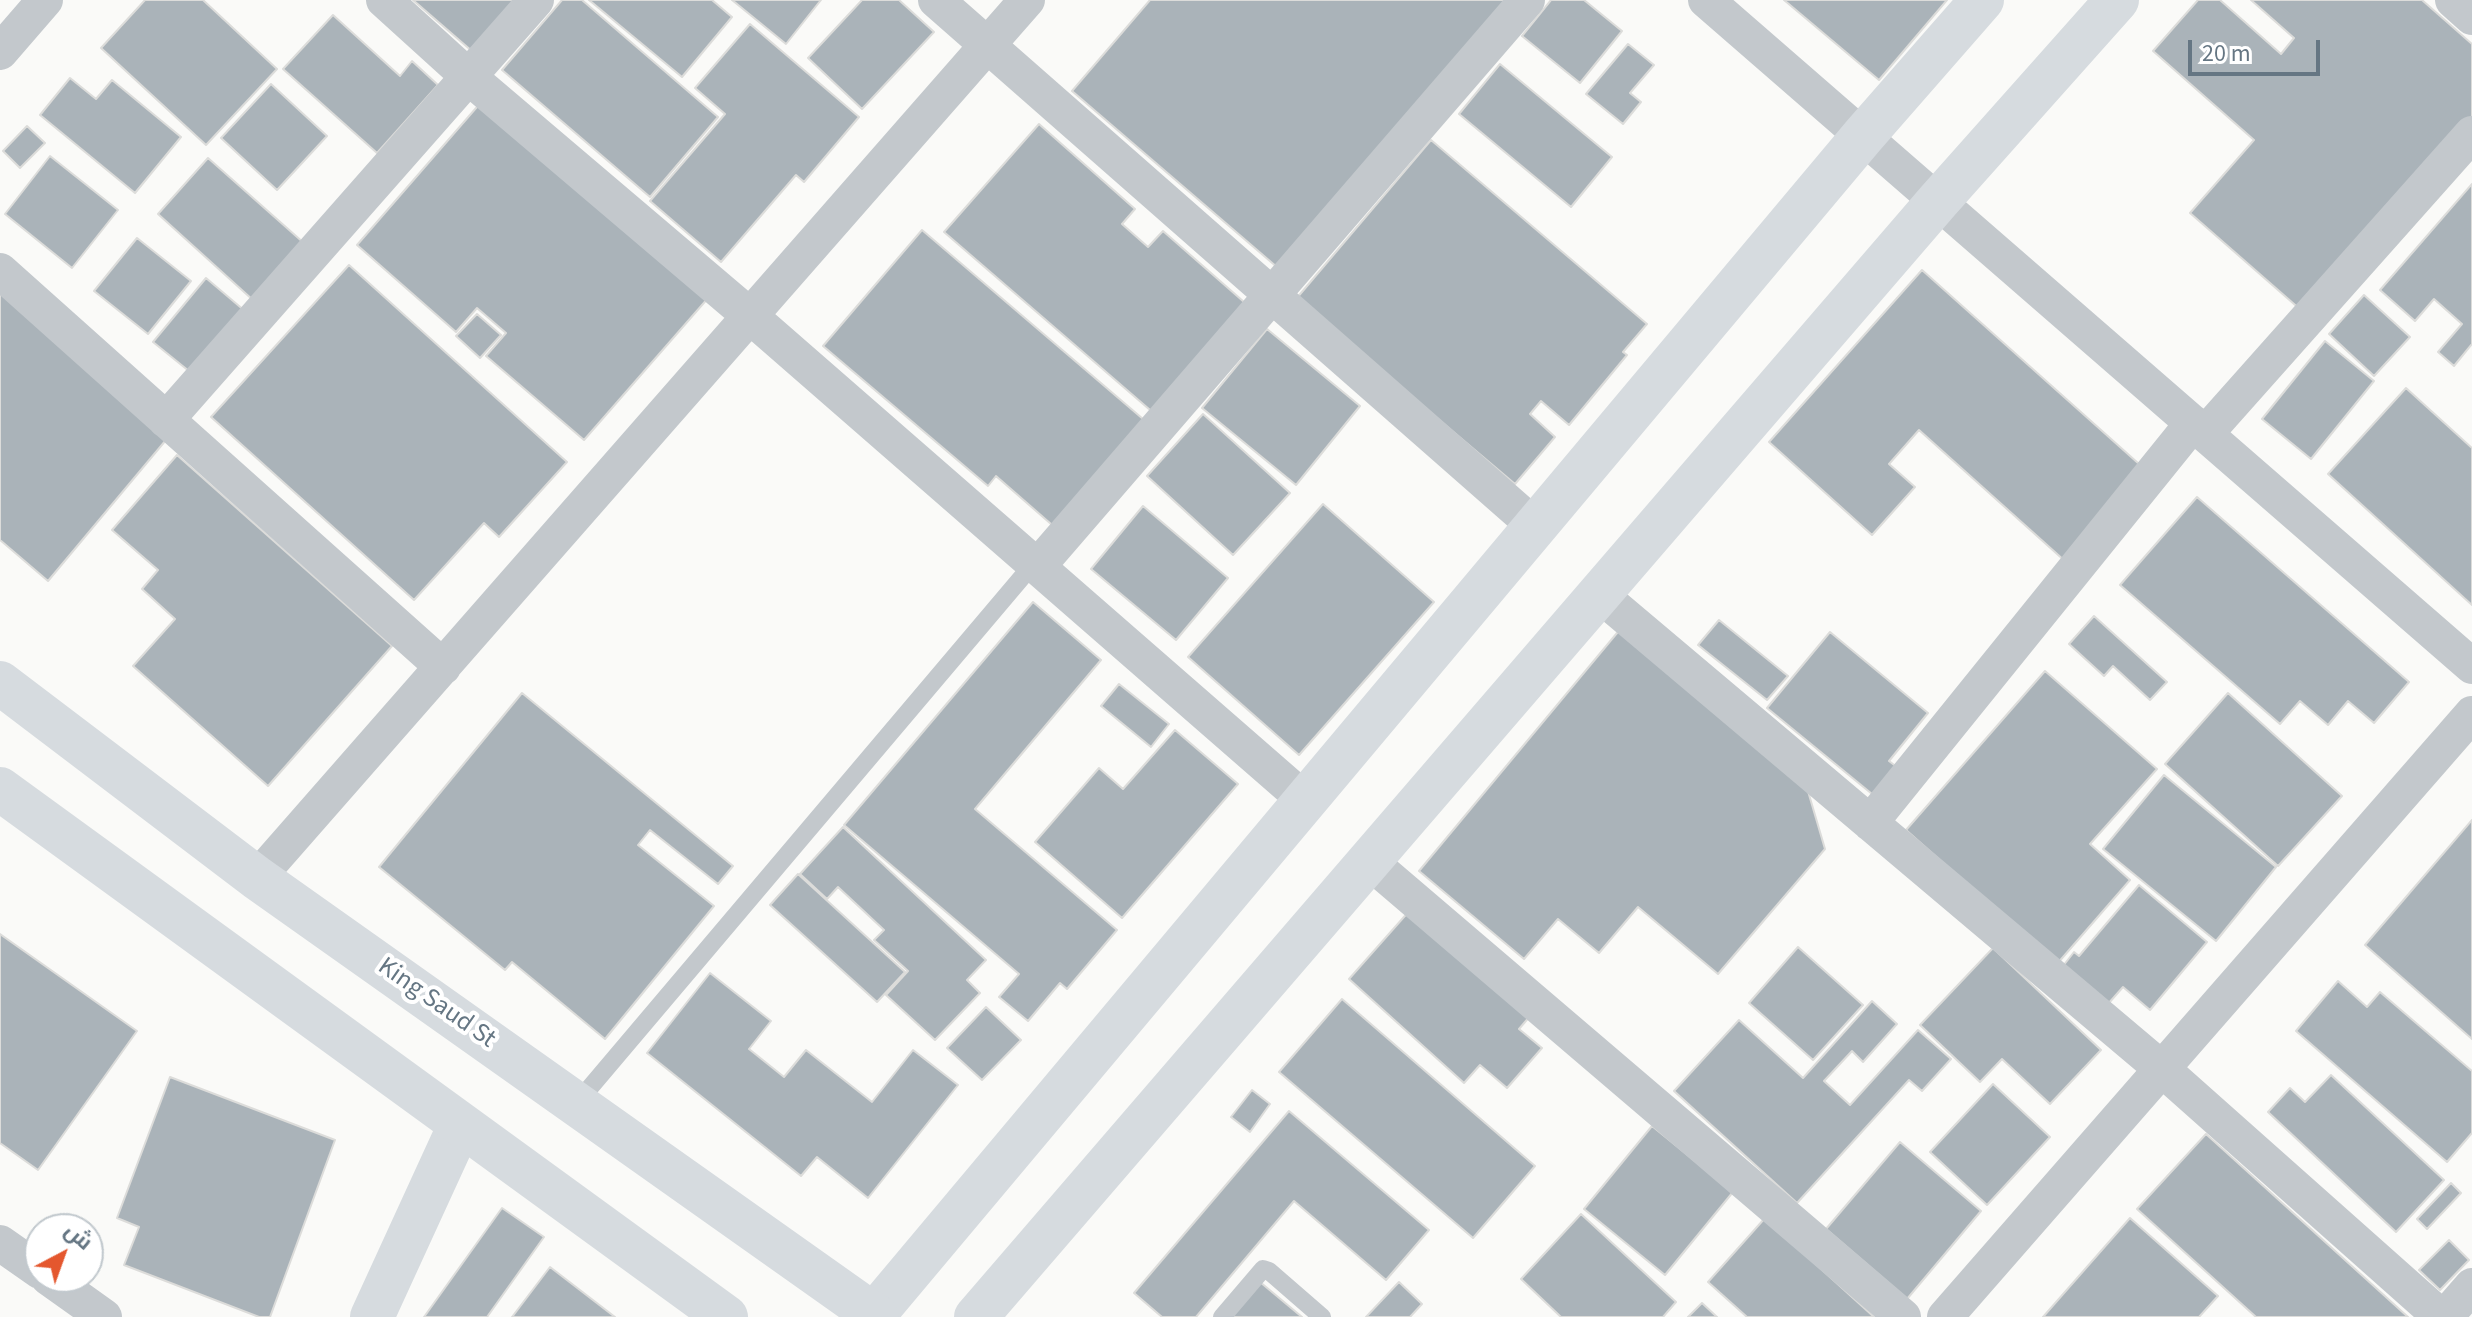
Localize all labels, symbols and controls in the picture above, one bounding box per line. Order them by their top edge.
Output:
scale bar [2192,24,2324,74]
text: 20 m [2202,36,2251,71]
street label: King Saud St [371,952,501,1056]
north arrow [24,1213,104,1293]
text: ش [57,1215,100,1258]

